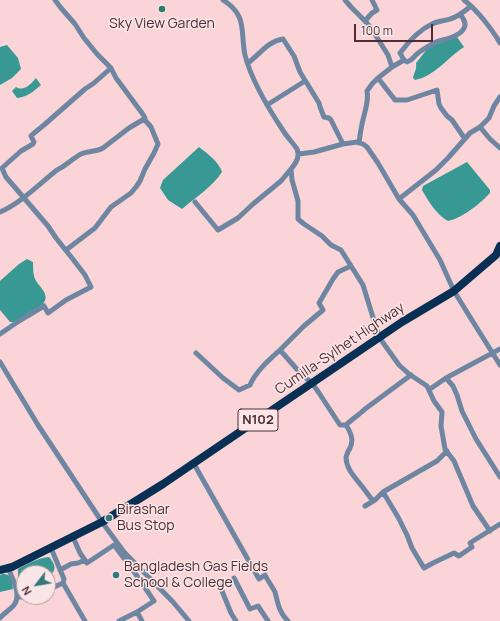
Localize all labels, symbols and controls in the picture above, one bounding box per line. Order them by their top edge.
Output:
marker: Sky View Garden [157,4,167,14]
place label: Sky View Garden [109,16,215,32]
scale bar [356,16,435,42]
text: 100 m [361,22,393,39]
street label: Cumilla-Sylhet Highway [272,299,408,399]
road number: N102 [238,409,278,431]
place label: Birashar Bus Stop [117,502,175,534]
marker: Birashar Bus Stop [104,513,114,523]
place label: Bangladesh Gas Fields School & College [124,559,268,592]
north arrow [16,565,56,605]
marker: Bangladesh Gas Fields School & College [111,570,121,580]
text: N [18,584,35,598]

